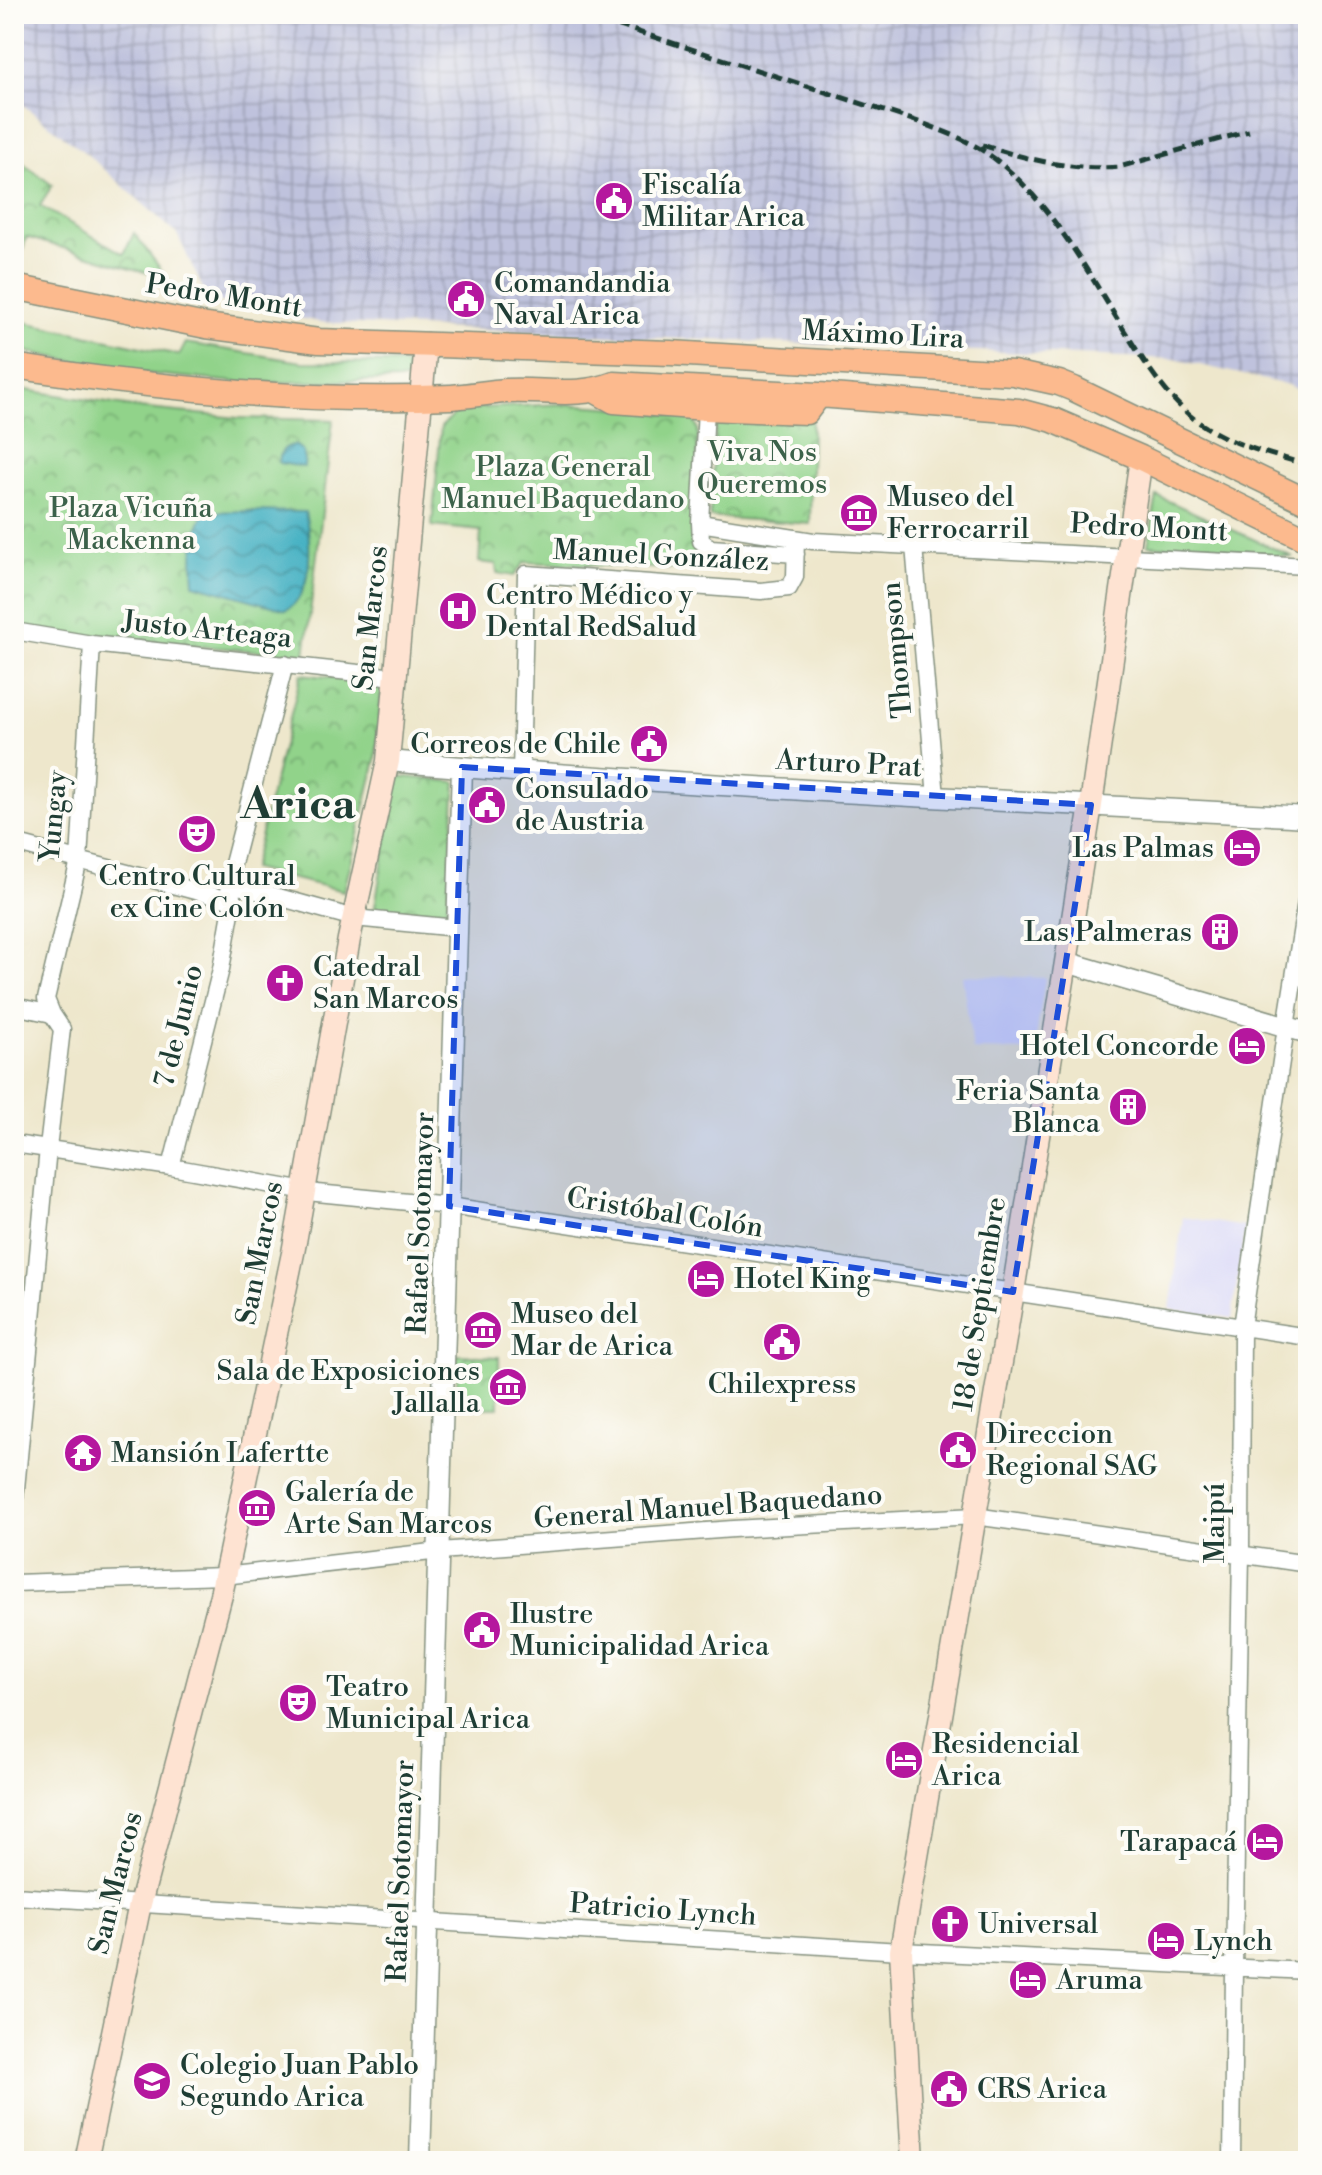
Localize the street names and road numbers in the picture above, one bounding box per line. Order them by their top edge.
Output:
street label: Pedro Montt [143,266,305,326]
street label: Máximo Lira [801,313,966,357]
street label: Pedro Montt [1069,506,1229,550]
street label: Manuel González [552,533,770,579]
street label: San Marcos [346,544,396,692]
street label: Thompson [874,580,920,720]
street label: Justo Arteaga [120,604,294,656]
street label: Arturo Prat [774,743,923,785]
street label: Yungay [32,769,75,865]
street label: 7 de Junio [147,961,211,1091]
street label: Rafael Sotomayor [400,1111,442,1335]
street label: San Marcos [229,1178,291,1328]
street label: Cristóbal Colón [564,1180,766,1246]
street label: 18 de Septiembre [946,1194,1014,1414]
street label: General Manuel Baquedano [533,1477,883,1537]
street label: Maipú [1198,1483,1233,1563]
street label: Rafael Sotomayor [380,1759,422,1983]
street label: San Marcos [81,1808,151,1958]
street label: Patricio Lynch [568,1886,758,1934]

